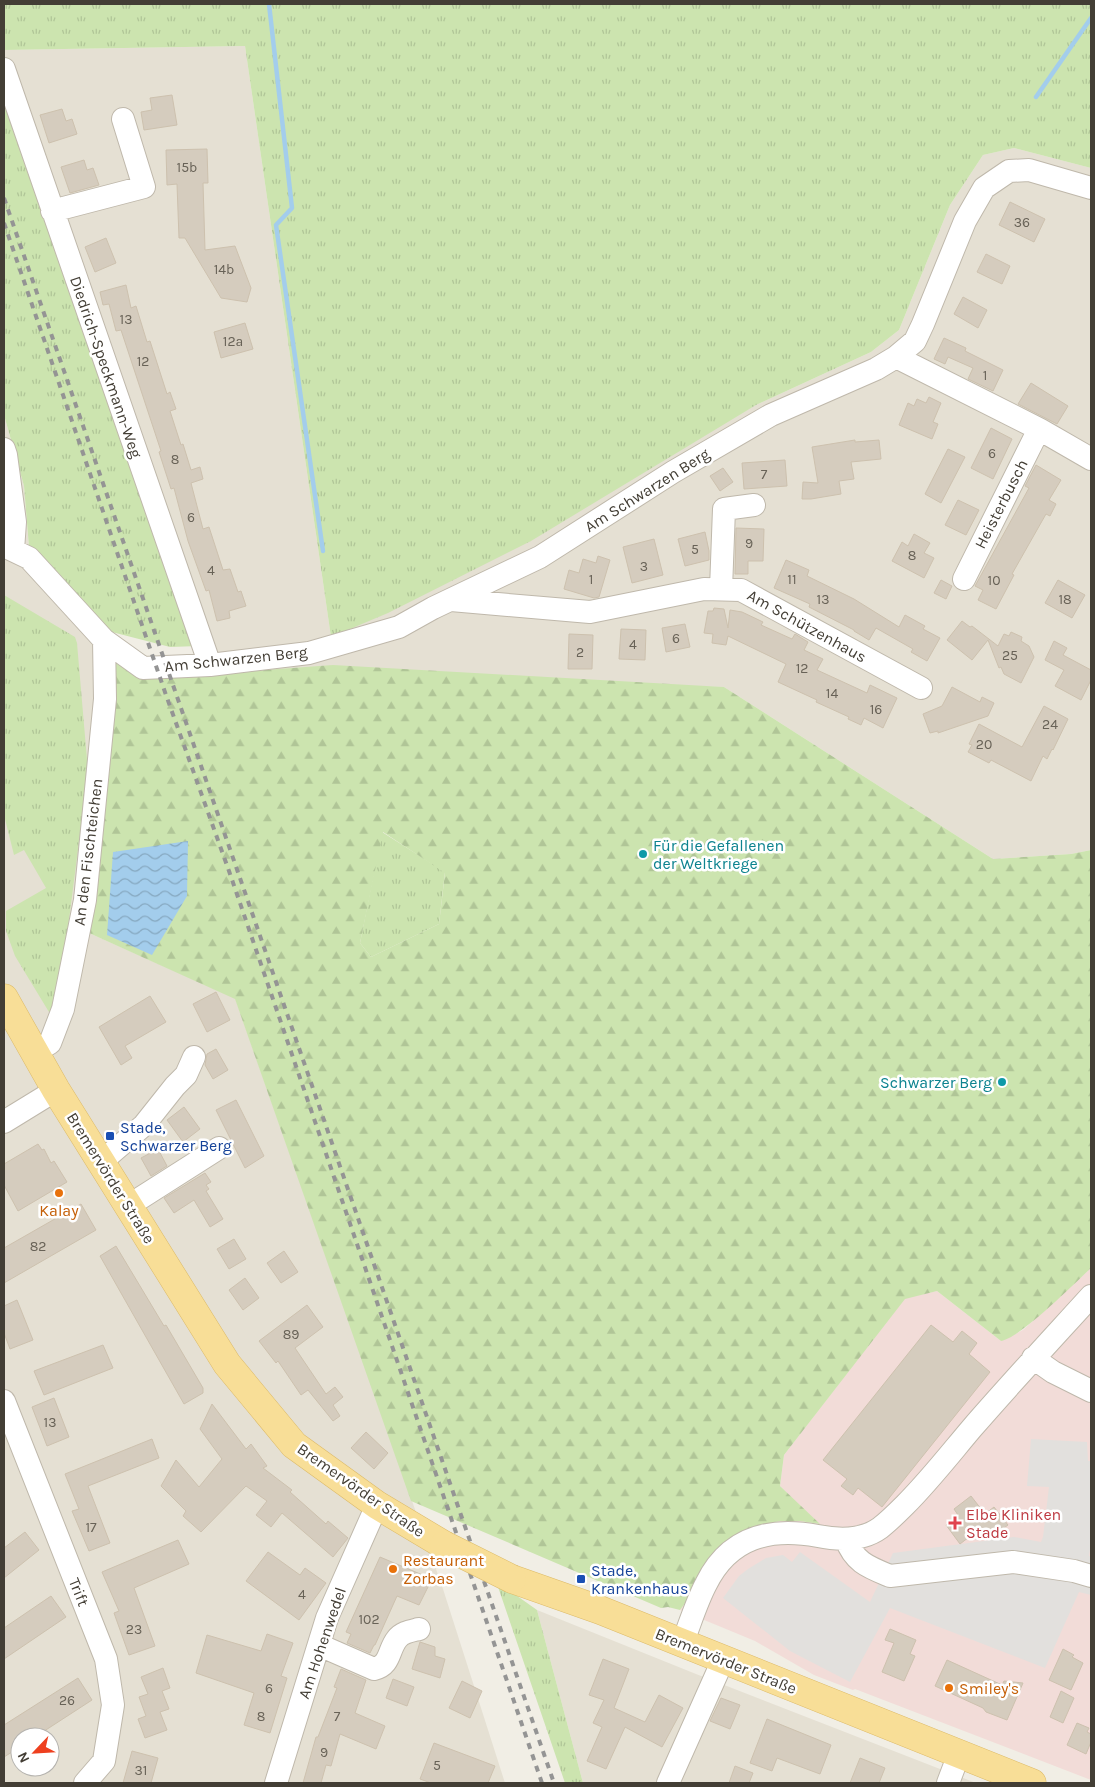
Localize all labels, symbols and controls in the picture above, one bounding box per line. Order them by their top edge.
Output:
house number: 15b [177,159,197,176]
house number: 36 [1014,214,1030,231]
house number: 14b [214,261,234,278]
street label: Diedrich-Speckmann-Weg [66,273,146,461]
house number: 13 [120,311,132,328]
house number: 12a [223,333,243,350]
house number: 12 [137,353,149,370]
house number: 1 [983,367,987,384]
street label: Am Schwarzen Berg [581,444,713,536]
house number: 6 [988,445,996,462]
house number: 8 [171,451,179,468]
street label: Heisterbusch [970,456,1032,552]
house number: 7 [761,466,768,483]
house number: 6 [187,509,195,526]
house number: 9 [745,535,753,552]
house number: 5 [691,541,699,558]
house number: 8 [908,547,916,564]
house number: 3 [640,558,648,575]
house number: 4 [207,562,215,579]
house number: 1 [589,571,593,588]
house number: 11 [787,571,797,588]
house number: 10 [988,572,1000,589]
street label: Am Schützenhaus [744,585,870,667]
house number: 13 [817,591,829,608]
house number: 18 [1058,591,1072,608]
house number: 6 [672,630,680,647]
house number: 4 [629,636,637,653]
street label: Am Schwarzen Berg [164,642,308,676]
house number: 2 [576,644,584,661]
house number: 25 [1002,647,1018,664]
house number: 12 [796,660,808,677]
house number: 14 [826,685,838,702]
house number: 16 [870,701,882,718]
house number: 24 [1042,716,1058,733]
house number: 20 [976,736,992,753]
street label: An den Fischteichen [70,777,106,927]
place label: Für die Gefallenen der Weltkriege [653,836,784,873]
marker: Für die Gefallenen der Weltkriege [637,848,649,860]
place label: Schwarzer Berg [880,1073,992,1092]
marker: Schwarzer Berg [996,1076,1008,1088]
street label: Bremervörder Straße [63,1109,159,1247]
place label: Stade, Schwarzer Berg [120,1118,232,1155]
marker: Stade, Schwarzer Berg [104,1130,116,1142]
marker: Kalay [53,1187,65,1199]
place label: Kalay [39,1201,79,1220]
house number: 82 [30,1238,46,1255]
house number: 89 [283,1326,299,1343]
house number: 13 [44,1414,56,1431]
street label: Bremervörder Straße [294,1439,428,1541]
place label: Elbe Kliniken Stade [966,1505,1061,1542]
marker: Elbe Kliniken Stade [948,1516,962,1530]
house number: 17 [85,1519,97,1536]
place label: Restaurant Zorbas [403,1551,484,1588]
place label: Stade, Krankenhaus [591,1561,688,1598]
marker: Restaurant Zorbas [387,1563,399,1575]
marker: Stade, Krankenhaus [575,1573,587,1585]
street label: Trift [65,1575,93,1609]
street label: Am Hohenwedel [294,1585,350,1701]
house number: 4 [298,1586,306,1603]
house number: 102 [358,1611,380,1628]
house number: 23 [126,1621,142,1638]
street label: Bremervörder Straße [652,1624,800,1698]
place label: Smiley's [959,1679,1019,1698]
house number: 6 [265,1680,273,1697]
marker: Smiley's [943,1682,955,1694]
house number: 26 [59,1692,75,1709]
house number: 8 [257,1708,265,1725]
house number: 7 [334,1708,341,1725]
north arrow [10,1727,60,1777]
house number: 9 [320,1744,328,1761]
text: N [14,1749,33,1765]
house number: 5 [433,1757,441,1774]
house number: 31 [135,1762,147,1779]

